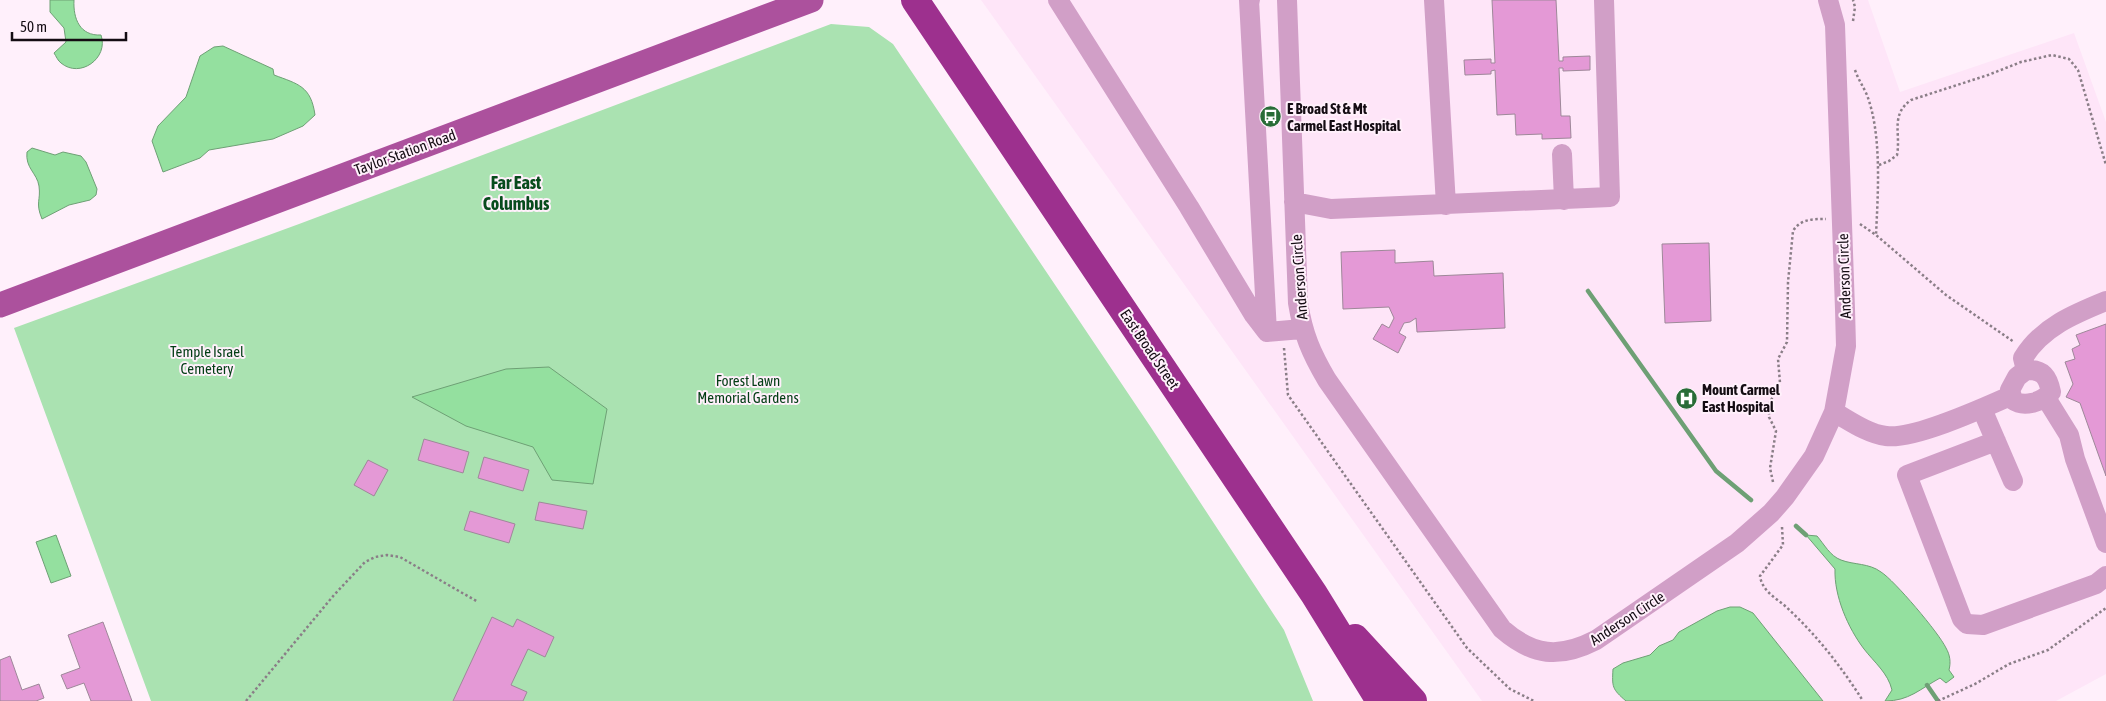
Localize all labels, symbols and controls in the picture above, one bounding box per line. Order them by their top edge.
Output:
scale bar [12,10,126,42]
text: 50 m [20,18,47,35]
place label: E Broad St & Mt Carmel East Hospital [1287,100,1402,134]
bus stop icon: E Broad St & Mt Carmel East Hospital [1259,105,1283,129]
street label: Taylor Station Road [352,126,458,178]
district label: Far East Columbus [483,172,550,214]
street label: Anderson Circle [1834,233,1854,319]
street label: Anderson Circle [1288,234,1310,320]
street label: East Broad Street [1117,306,1183,392]
park label: Temple Israel Cemetery [170,343,244,377]
park label: Forest Lawn Memorial Gardens [697,372,799,406]
place label: Mount Carmel East Hospital [1702,381,1781,415]
hospital icon: Mount Carmel East Hospital [1674,386,1698,410]
street label: Anderson Circle [1587,588,1668,648]

